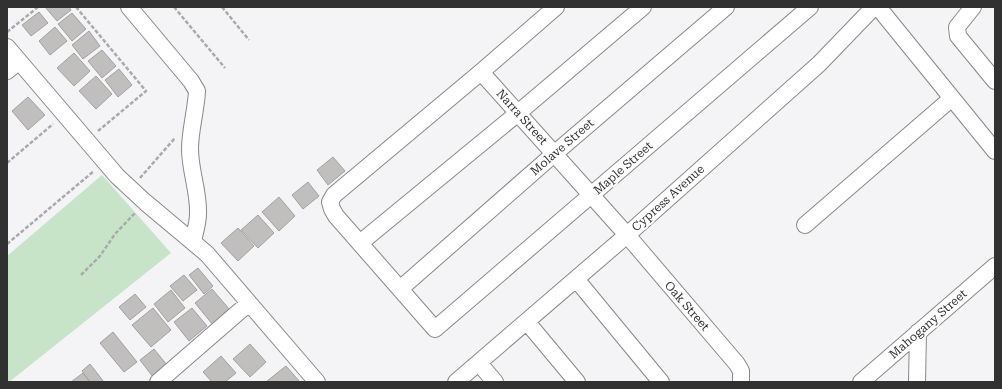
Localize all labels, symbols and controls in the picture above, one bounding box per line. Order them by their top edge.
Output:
street label: Narra Street [494,86,551,148]
street label: Molave Street [527,115,597,178]
street label: Maple Street [591,138,656,197]
street label: Cypress Avenue [629,162,707,234]
street label: Oak Street [662,278,713,334]
street label: Mahogany Street [886,286,970,361]

